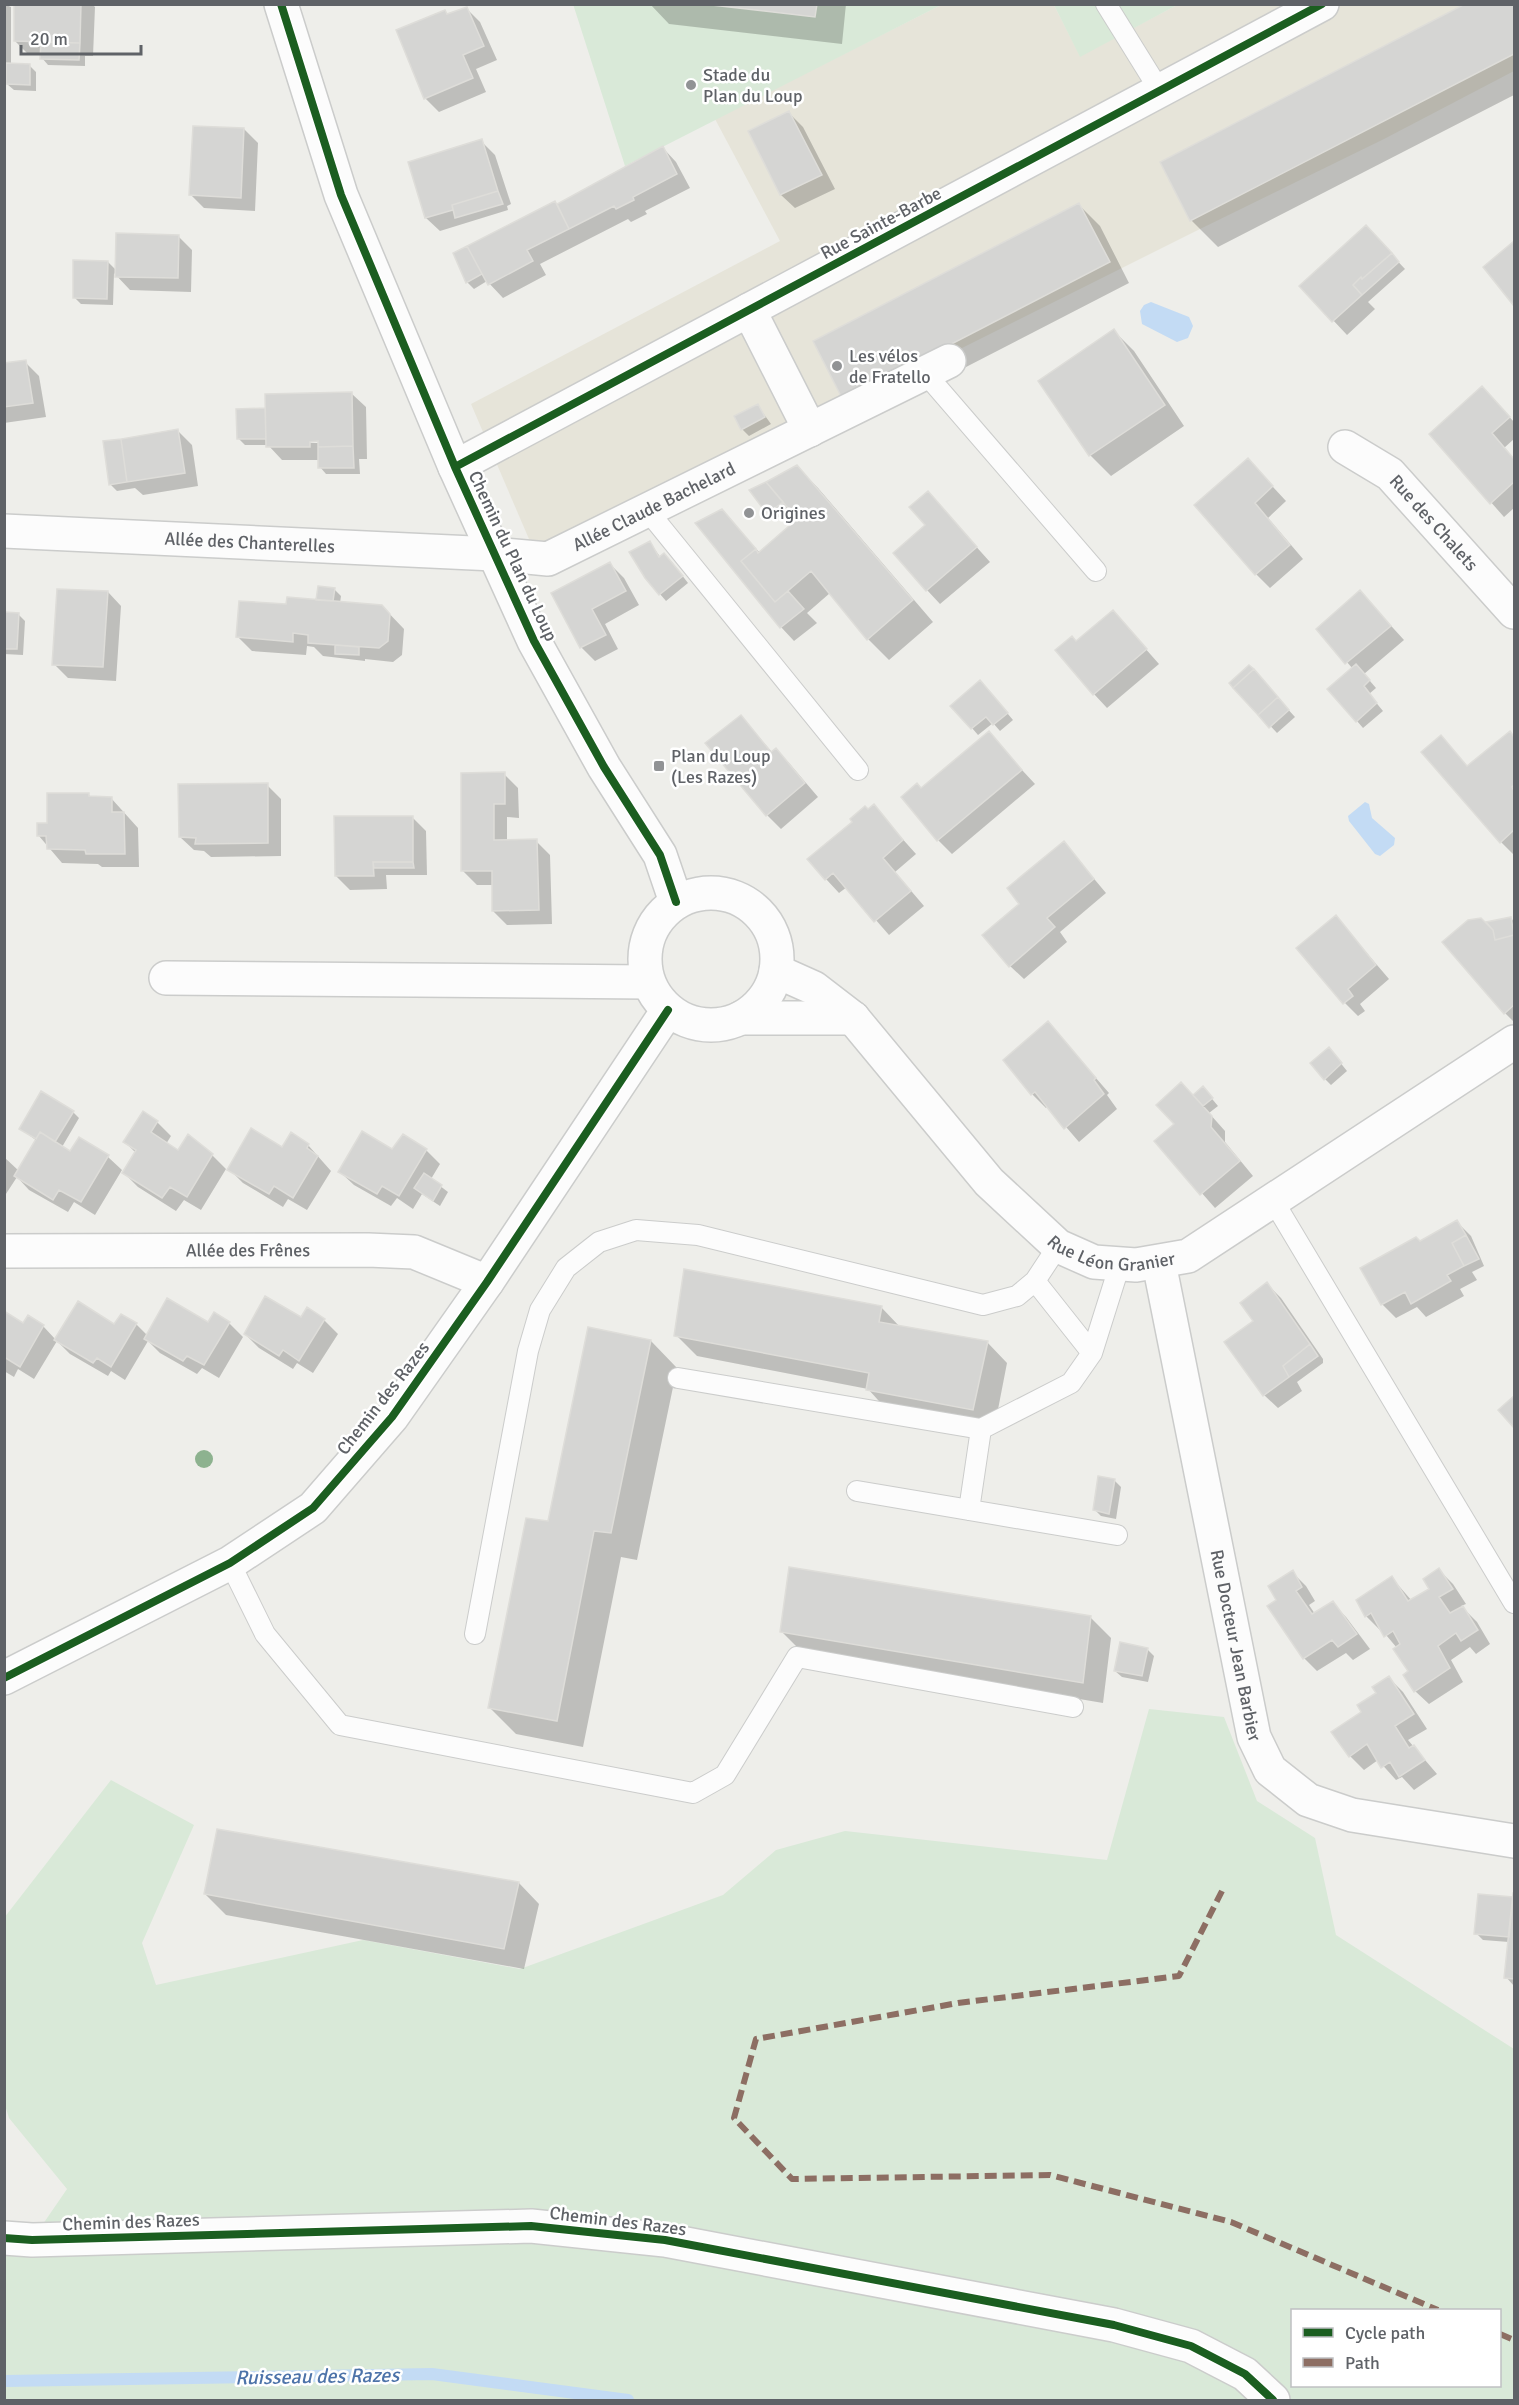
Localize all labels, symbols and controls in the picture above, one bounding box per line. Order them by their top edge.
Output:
scale bar [21,18,141,56]
text: 20 m [30,28,68,50]
place label: Stade du Plan du Loup [703,64,802,107]
marker: Stade du Plan du Loup [684,78,698,92]
street label: Rue Sainte-Barbe [817,182,945,264]
place label: Les vélos de Fratello [849,345,931,388]
marker: Les vélos de Fratello [830,359,844,373]
street label: Allée Claude Bachelard [569,457,739,556]
street label: Chemin du Plan du Loup [464,467,562,645]
street label: Rue des Chalets [1385,470,1483,575]
place label: Origines [761,502,826,524]
marker: Origines [742,506,756,520]
street label: Allée des Chanterelles [164,528,336,558]
place label: Plan du Loup (Les Razes) [671,745,770,788]
marker: Plan du Loup (Les Razes) [652,759,666,773]
street label: Rue Léon Granier [1042,1230,1177,1276]
street label: Allée des Frênes [186,1239,310,1262]
street label: Chemin des Razes [332,1337,434,1459]
street label: Rue Docteur Jean Barbier [1206,1548,1266,1746]
street label: Chemin des Razes [548,2202,688,2240]
street label: Chemin des Razes [62,2209,200,2235]
legend [1291,2309,1501,2387]
text: Cycle path [1345,2322,1425,2344]
text: Path [1345,2352,1380,2374]
water label: Ruisseau des Razes [235,2363,401,2390]

